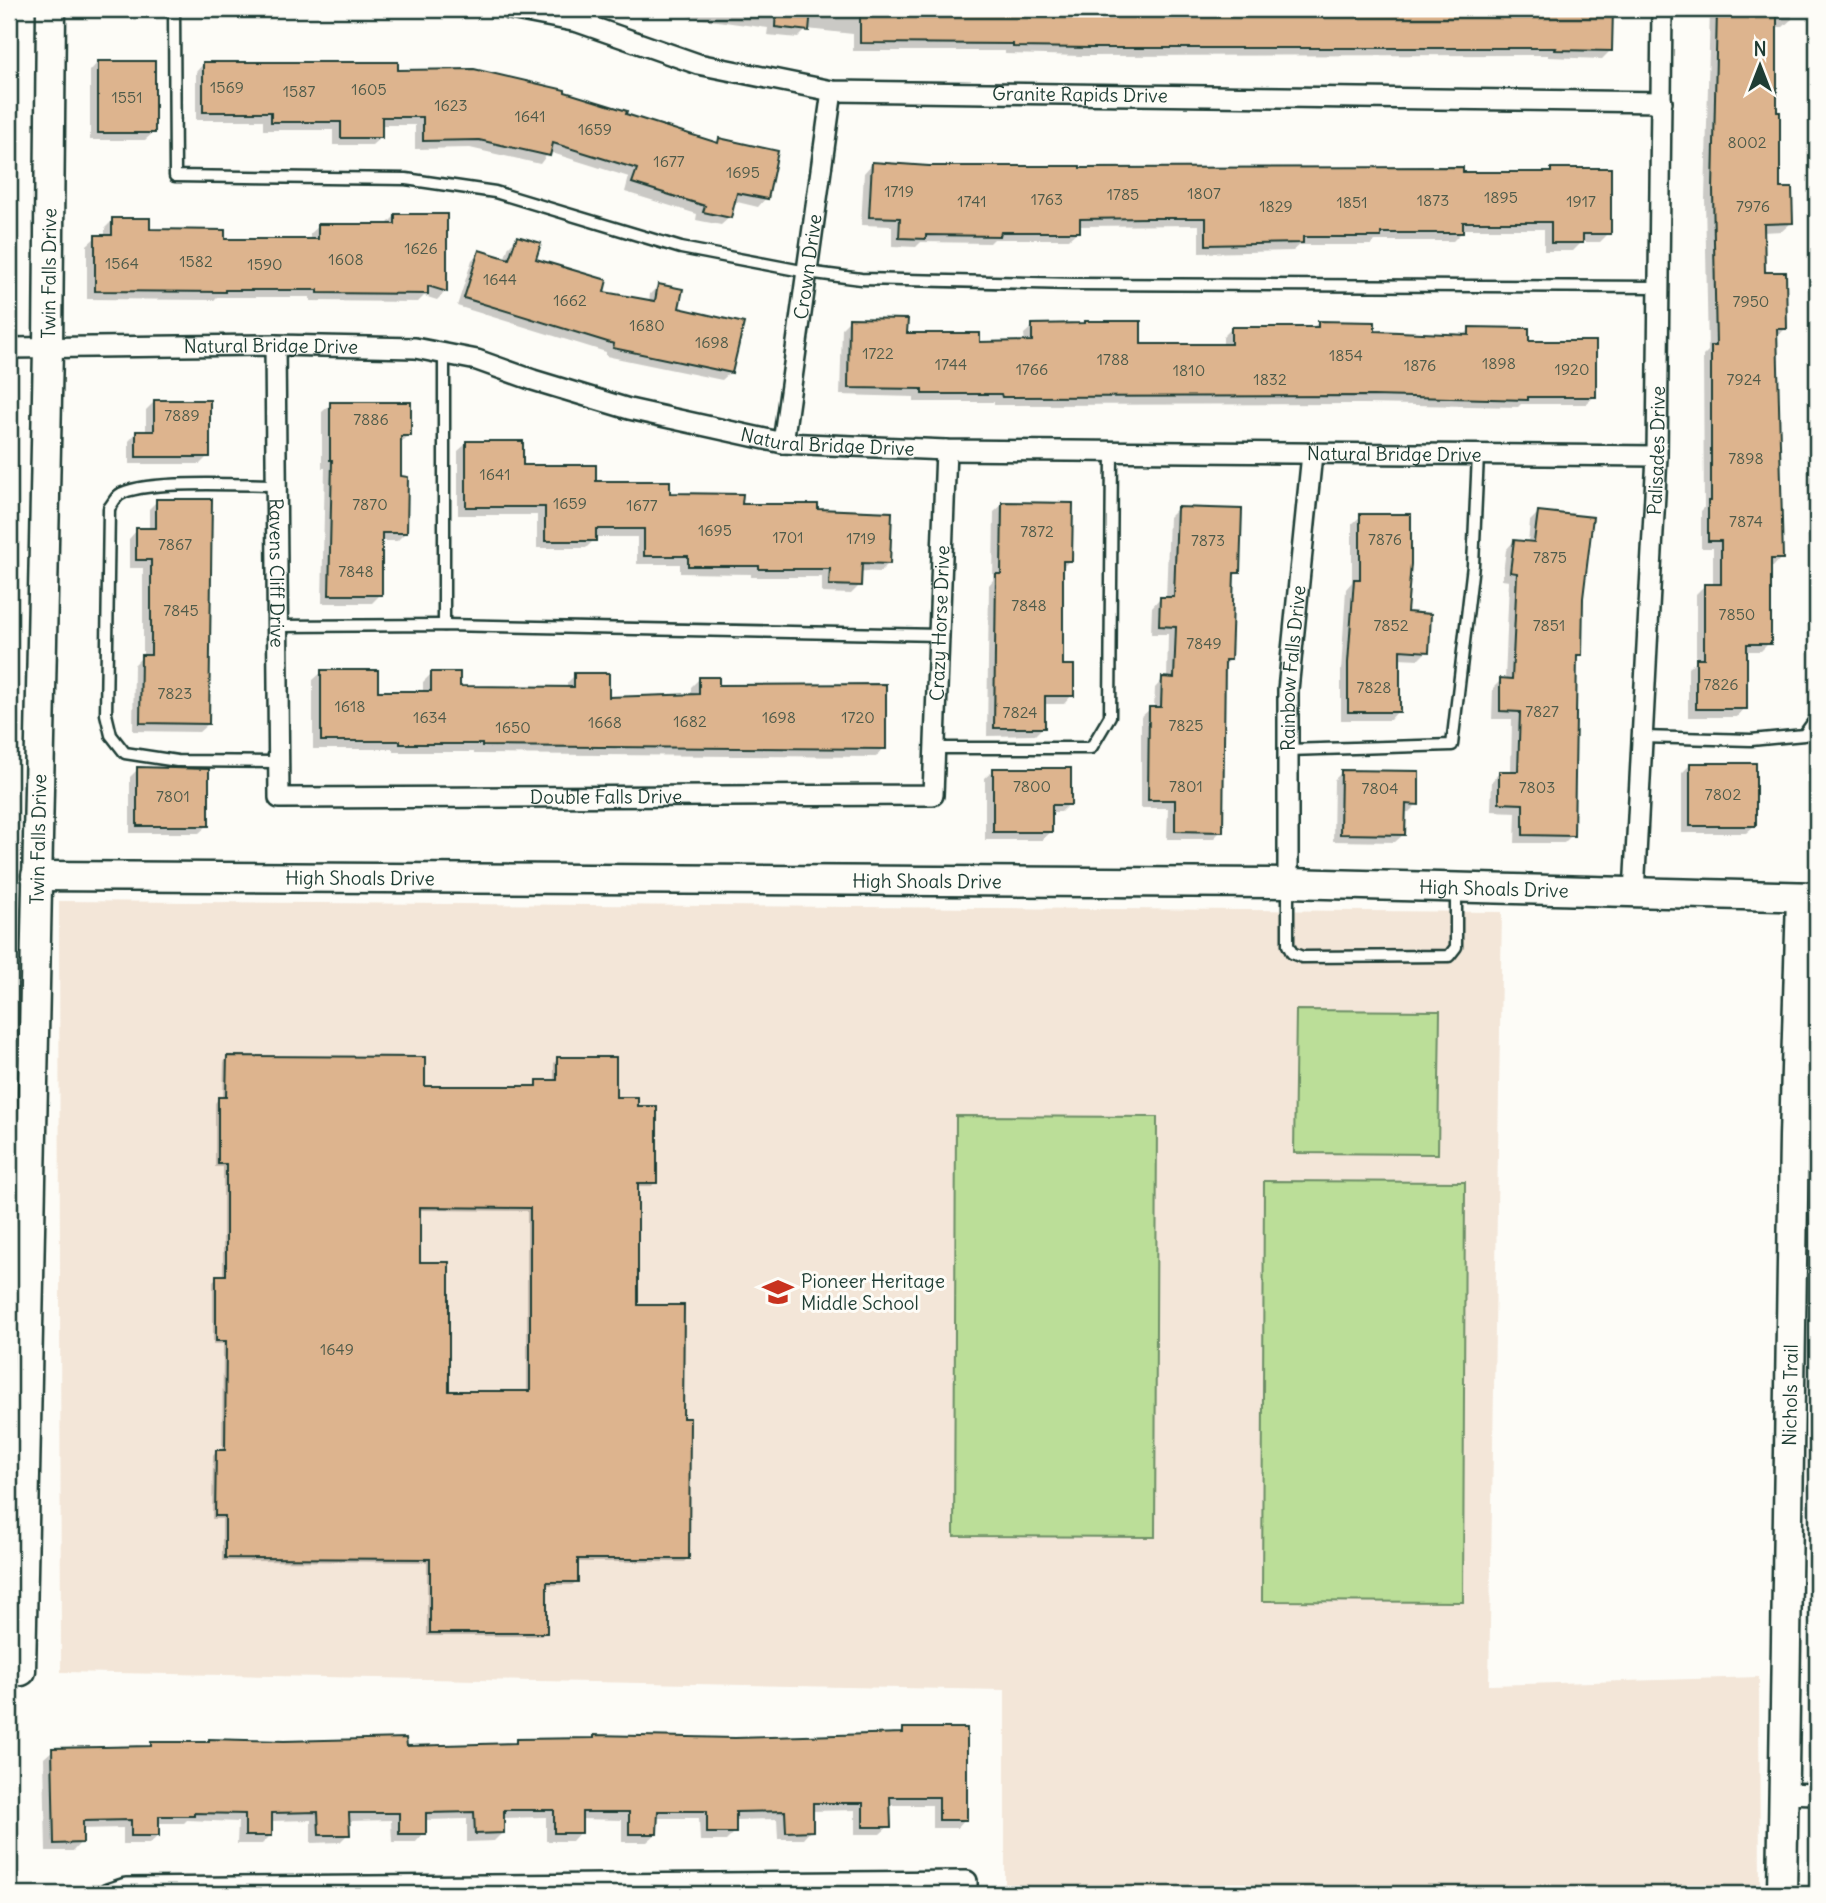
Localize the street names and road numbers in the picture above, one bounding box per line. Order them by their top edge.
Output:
street label: Granite Rapids Drive [992,81,1168,107]
street label: Twin Falls Drive [36,208,61,339]
street label: Crown Drive [788,212,827,321]
street label: Natural Bridge Drive [184,333,359,359]
street label: Palisades Drive [1642,386,1670,516]
street label: Natural Bridge Drive [738,422,915,461]
street label: Natural Bridge Drive [1307,441,1482,467]
street label: Ravens Cliff Drive [264,498,290,648]
street label: Crazy Horse Drive [925,545,954,701]
street label: Rainbow Falls Drive [1276,584,1311,751]
street label: Twin Falls Drive [25,774,51,905]
street label: Double Falls Drive [530,784,682,809]
street label: High Shoals Drive [285,865,435,890]
street label: High Shoals Drive [852,869,1002,893]
street label: High Shoals Drive [1419,874,1569,902]
street label: Nichols Trail [1777,1344,1803,1446]

